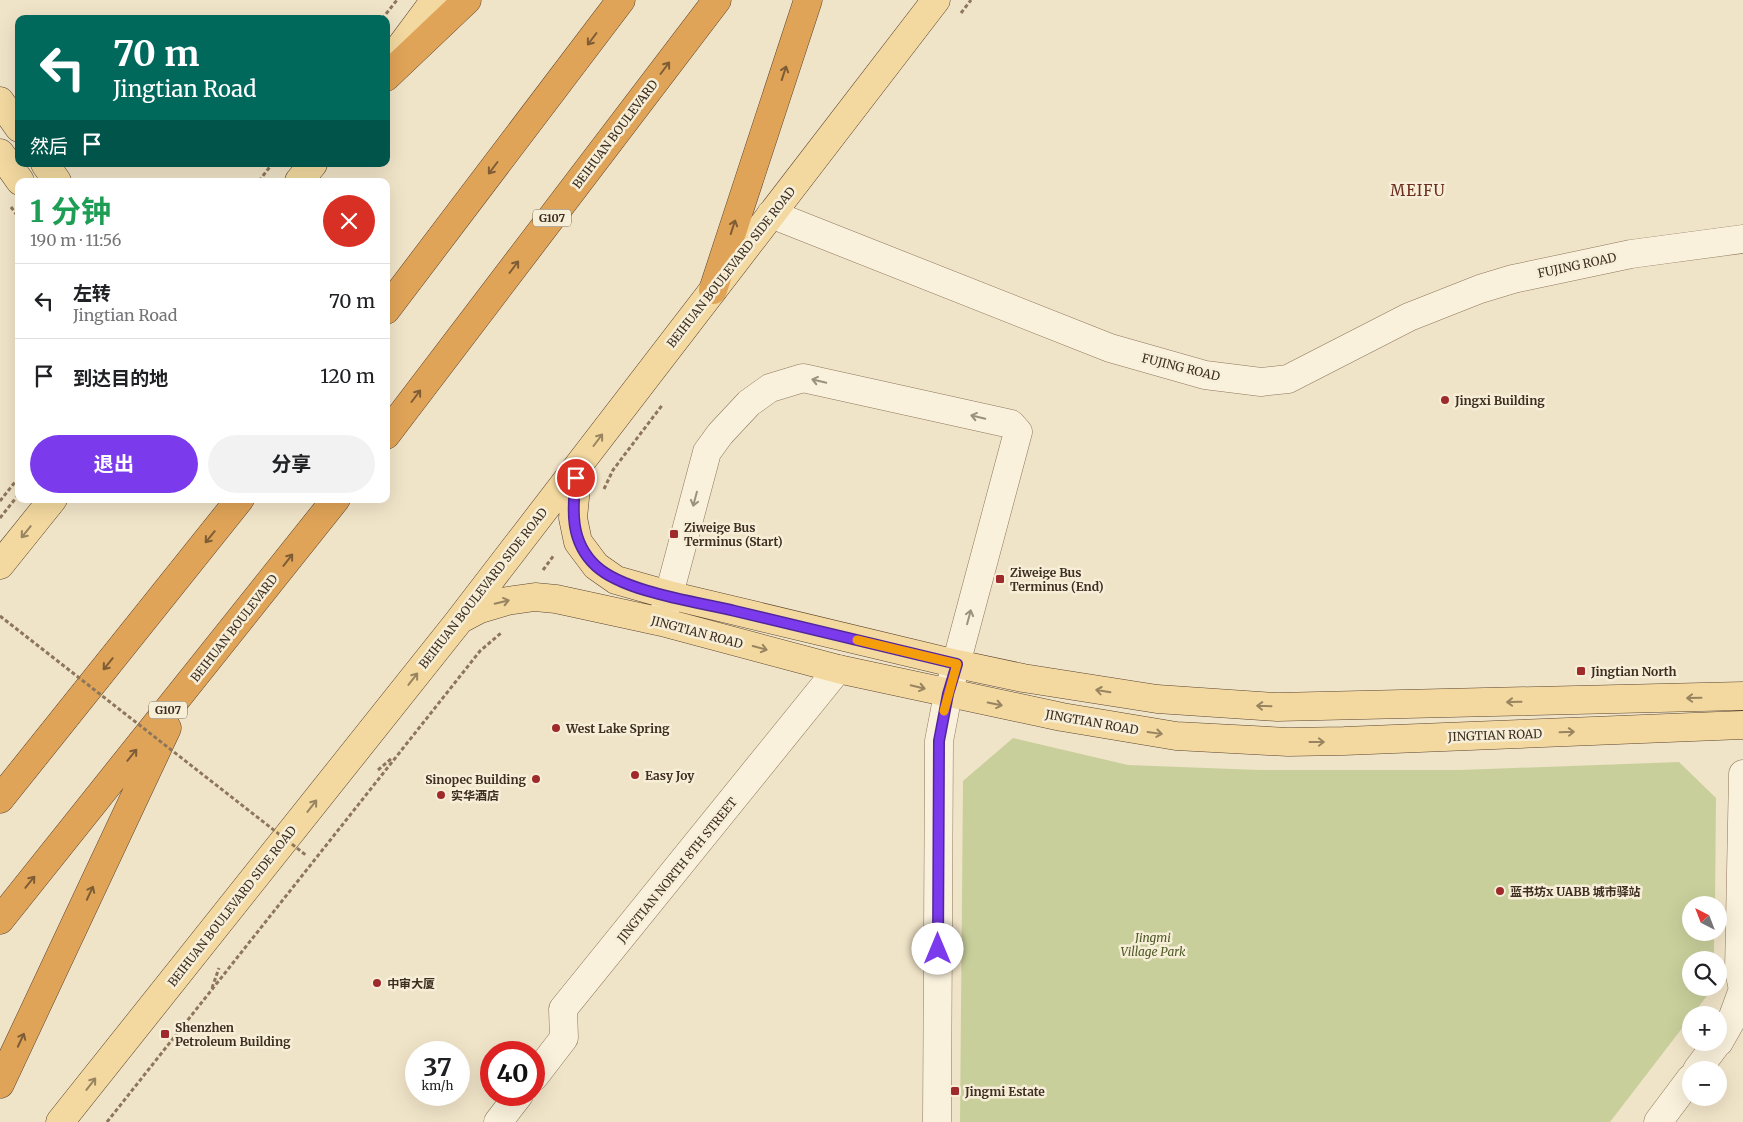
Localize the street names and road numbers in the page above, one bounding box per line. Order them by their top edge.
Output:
street label: BEIHUAN BOULEVARD [569,77,661,191]
street label: BEIHUAN BOULEVARD SIDE ROAD [664,184,798,350]
road number: G107 [533,210,571,227]
street label: FUJING ROAD [1536,249,1618,281]
street label: FUJING ROAD [1140,350,1222,384]
street label: BEIHUAN BOULEVARD SIDE ROAD [416,505,550,671]
street label: BEIHUAN BOULEVARD [187,571,281,685]
street label: JINGTIAN ROAD [649,612,744,651]
road number: G107 [149,702,187,718]
street label: JINGTIAN ROAD [1043,706,1140,738]
street label: JINGTIAN ROAD [1447,726,1542,744]
street label: JINGTIAN NORTH 8TH STREET [613,794,741,946]
street label: BEIHUAN BOULEVARD SIDE ROAD [165,823,299,989]

